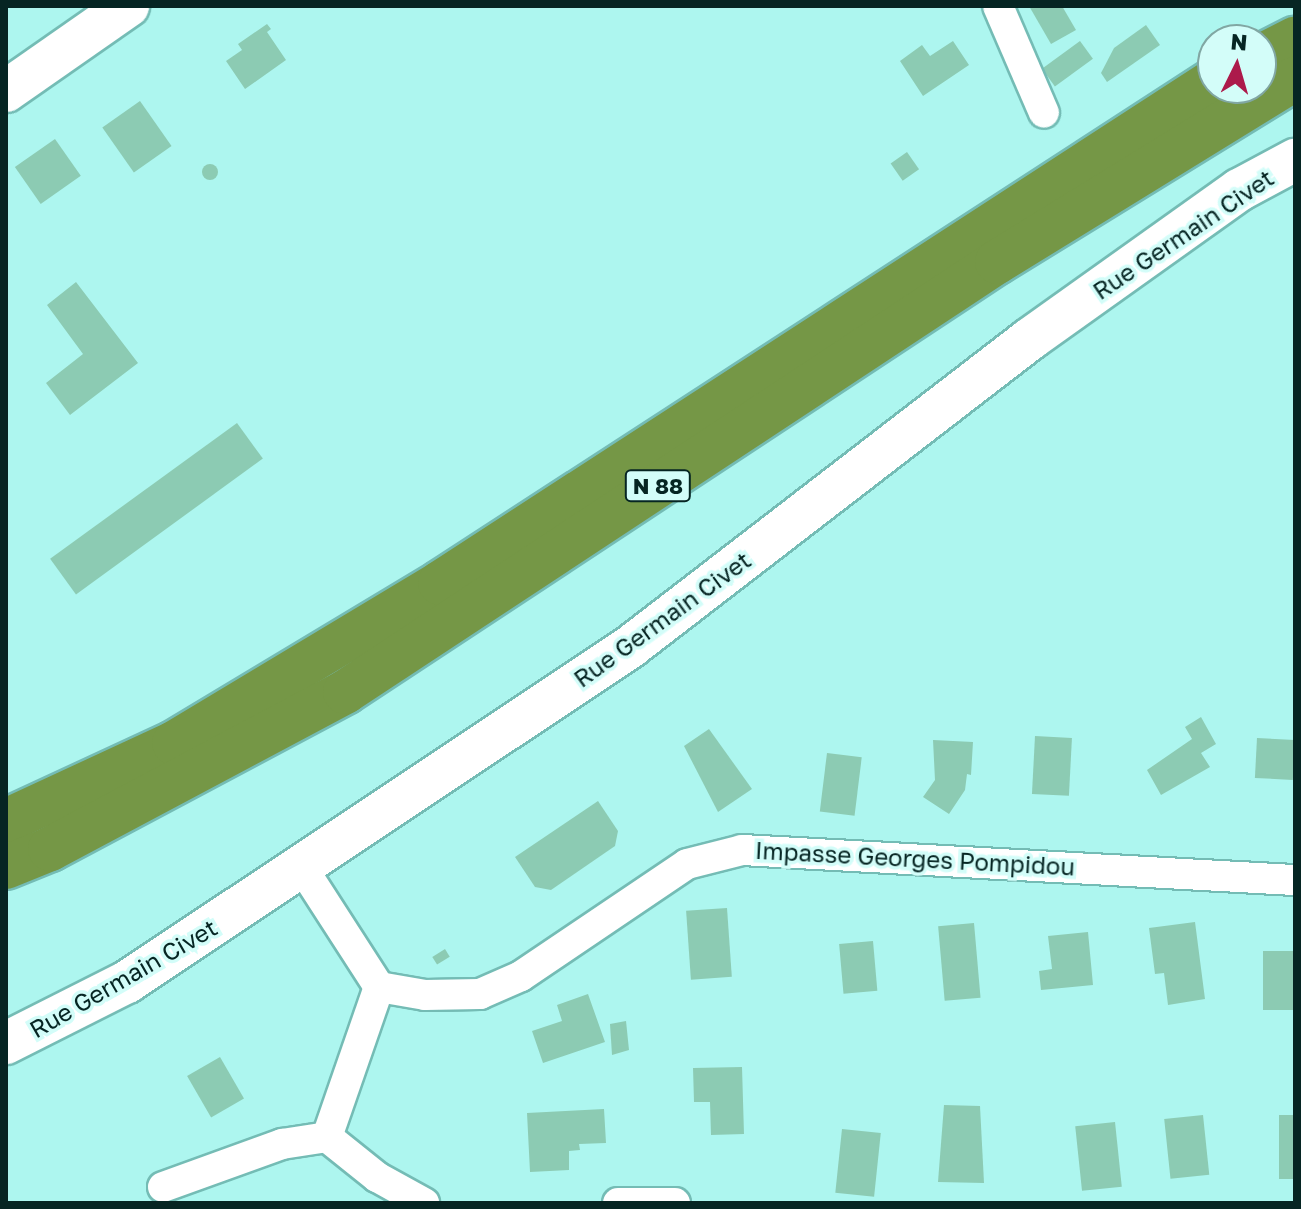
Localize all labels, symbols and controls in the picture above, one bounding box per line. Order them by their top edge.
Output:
north arrow [1197,24,1277,104]
text: N [1229,27,1248,56]
street label: Rue Germain Civet [1087,163,1279,305]
road number: N 88 [624,468,692,504]
street label: Rue Germain Civet [568,545,756,693]
street label: Impasse Georges Pompidou [754,835,1076,881]
street label: Rue Germain Civet [24,913,222,1043]

